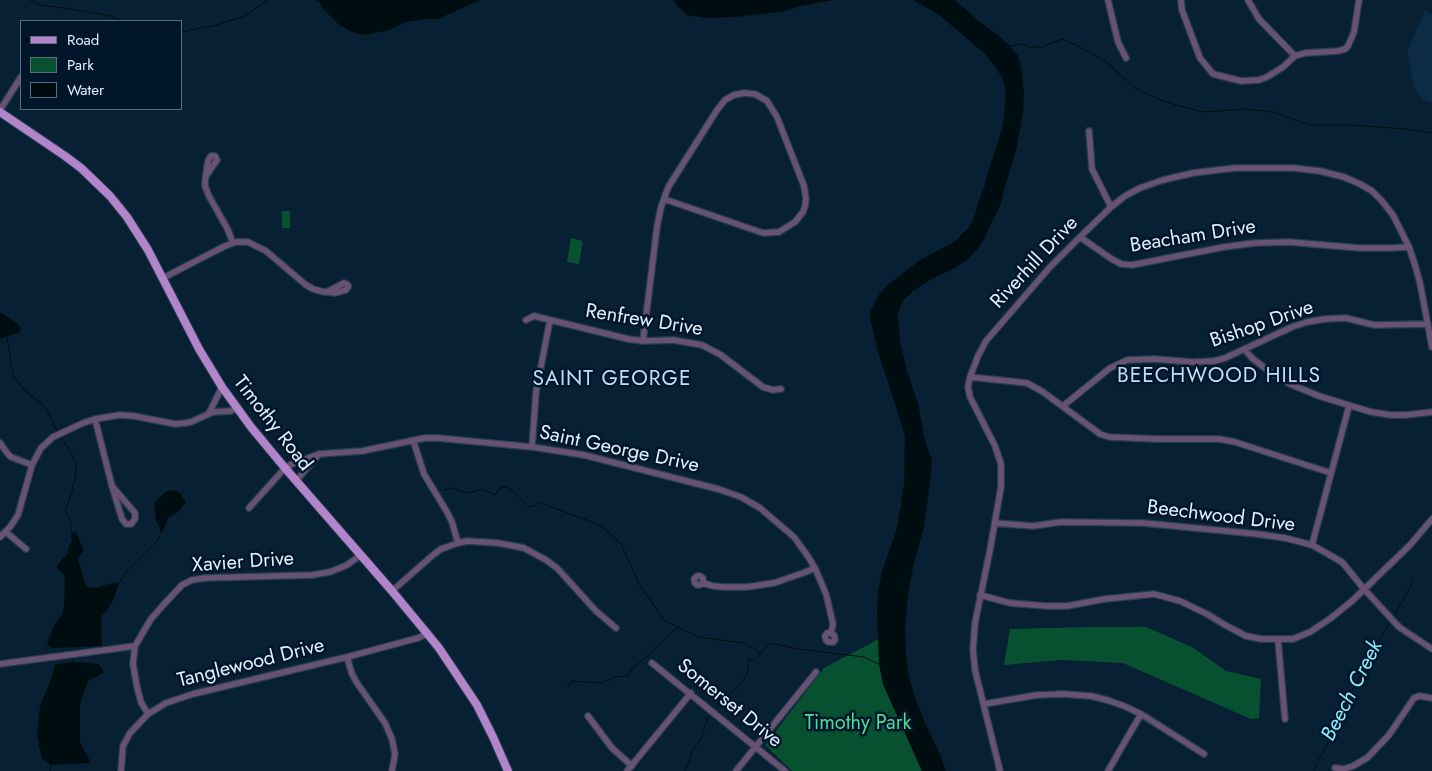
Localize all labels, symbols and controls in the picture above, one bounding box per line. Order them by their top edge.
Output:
legend [20,20,182,110]
text: Road [67,29,99,51]
text: Park [67,54,94,76]
text: Water [67,79,104,101]
street label: Riverhill Drive [986,212,1084,314]
street label: Beacham Drive [1128,215,1258,259]
street label: Bishop Drive [1207,296,1317,354]
street label: Renfrew Drive [584,300,704,342]
district label: BEECHWOOD HILLS [1115,364,1323,390]
district label: SAINT GEORGE [531,367,693,393]
street label: Timothy Road [227,372,317,476]
street label: Saint George Drive [537,421,701,479]
street label: Beechwood Drive [1146,496,1296,538]
street label: Xavier Drive [191,547,295,579]
street label: Tanglewood Drive [175,634,327,694]
water label: Beech Creek [1317,636,1389,746]
street label: Somerset Drive [672,654,786,754]
park label: Timothy Park [805,712,911,736]

